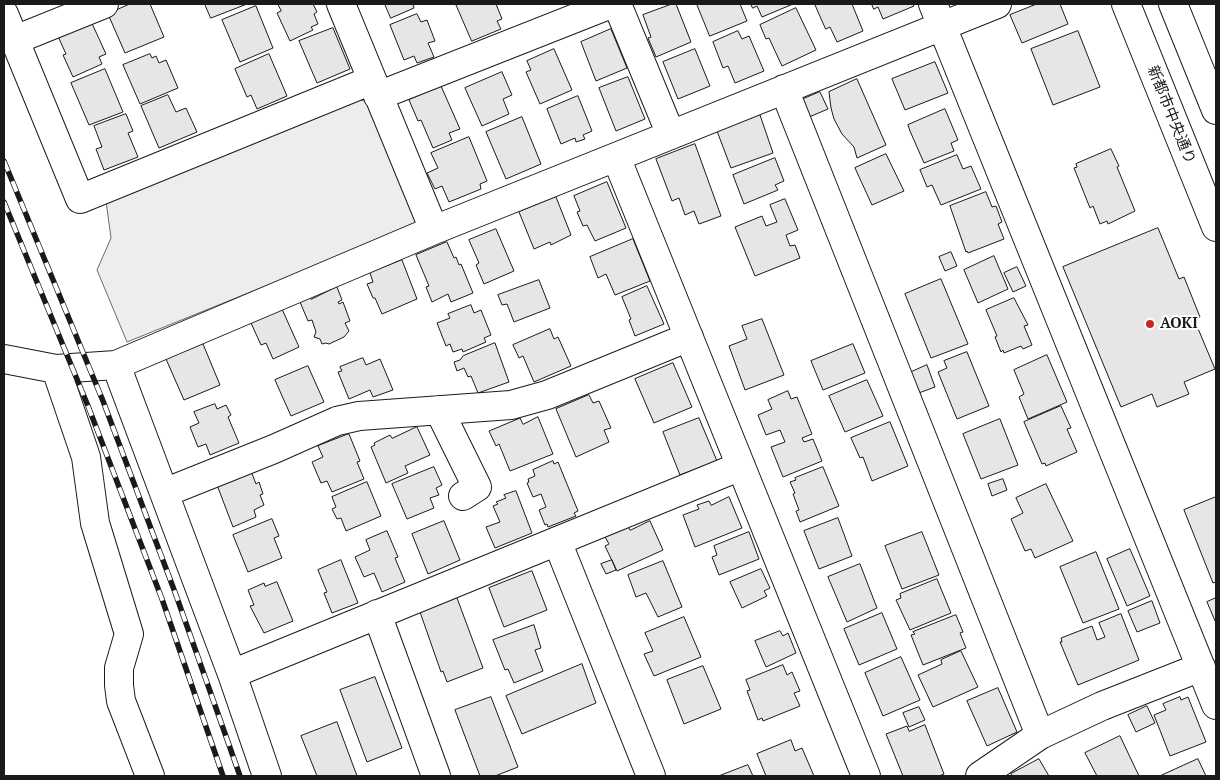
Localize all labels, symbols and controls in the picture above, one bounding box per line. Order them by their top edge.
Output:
street label: 新都市中央通り [1143,63,1199,167]
place label: AOKI [1160,315,1198,333]
marker: AOKI [1144,318,1156,330]

